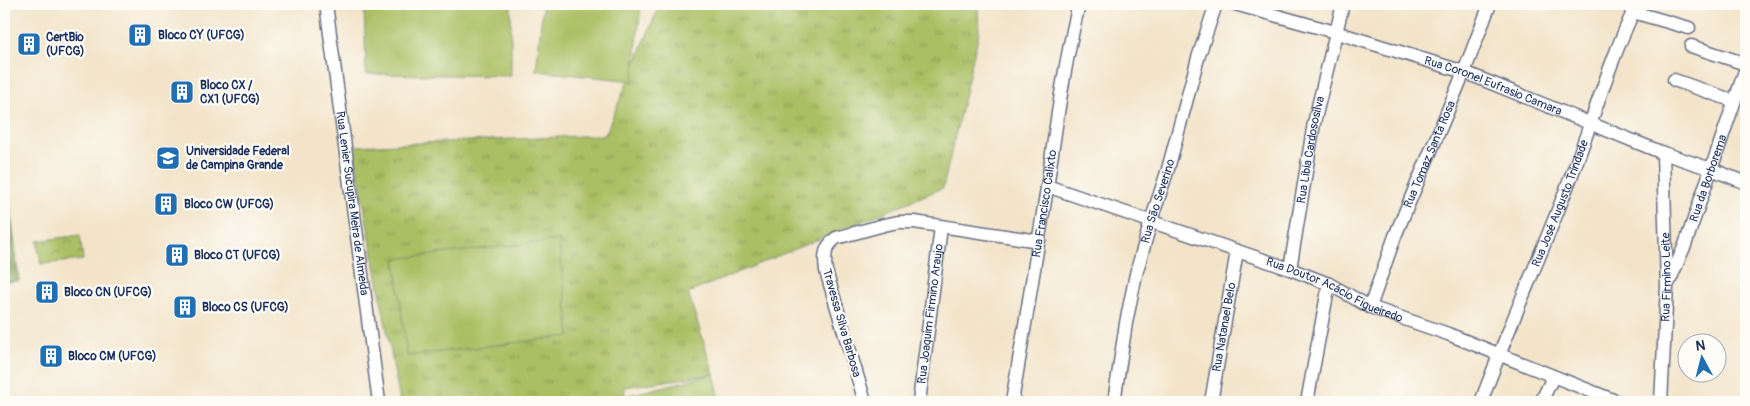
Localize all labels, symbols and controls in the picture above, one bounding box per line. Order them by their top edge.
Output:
building icon: Bloco CY (UFCG) [127,22,153,48]
place label: Bloco CY (UFCG) [158,28,245,43]
place label: CertBio (UFCG) [46,30,85,59]
building icon: CertBio (UFCG) [16,31,42,57]
street label: Rua Coronel Eufrasio Camara [1422,53,1565,119]
place label: Bloco CX / CX1 (UFCG) [200,78,260,107]
building icon: Bloco CX / CX1 (UFCG) [169,79,195,105]
street label: Rua Libia Cardososilva [1294,94,1328,205]
street label: Rua Tomaz Santa Rosa [1401,98,1459,210]
street label: Rua Lenier Sucupira Meira de Almeida [332,110,372,297]
street label: Rua da Borborema [1687,132,1731,224]
street label: Rua José Augusto Trindade [1529,138,1592,269]
place label: Universidade Federal de Campina Grande [186,144,290,173]
school or university icon: Universidade Federal de Campina Grande [155,145,181,171]
street label: Rua Francisco Calixto [1029,148,1061,259]
street label: Rua São Severino [1138,157,1178,245]
building icon: Bloco CW (UFCG) [153,191,179,217]
place label: Bloco CW (UFCG) [184,197,274,212]
street label: Rua Firmino Leite [1658,232,1675,322]
building icon: Bloco CT (UFCG) [164,242,190,268]
street label: Rua Joaquim Firmino Araujo [914,242,947,385]
place label: Bloco CT (UFCG) [194,248,280,263]
street label: Rua Doutor Acácio Figueiredo [1264,254,1405,326]
street label: Travessa Silva Barbosa [819,267,864,379]
building icon: Bloco CN (UFCG) [34,279,60,305]
street label: Rua Natanael Belo [1209,281,1240,373]
place label: Bloco CN (UFCG) [64,285,152,300]
building icon: Bloco CS (UFCG) [172,294,198,320]
place label: Bloco CS (UFCG) [202,300,289,315]
north arrow [1678,334,1728,384]
text: N [1695,337,1706,355]
building icon: Bloco CM (UFCG) [38,343,64,369]
place label: Bloco CM (UFCG) [68,349,156,364]

